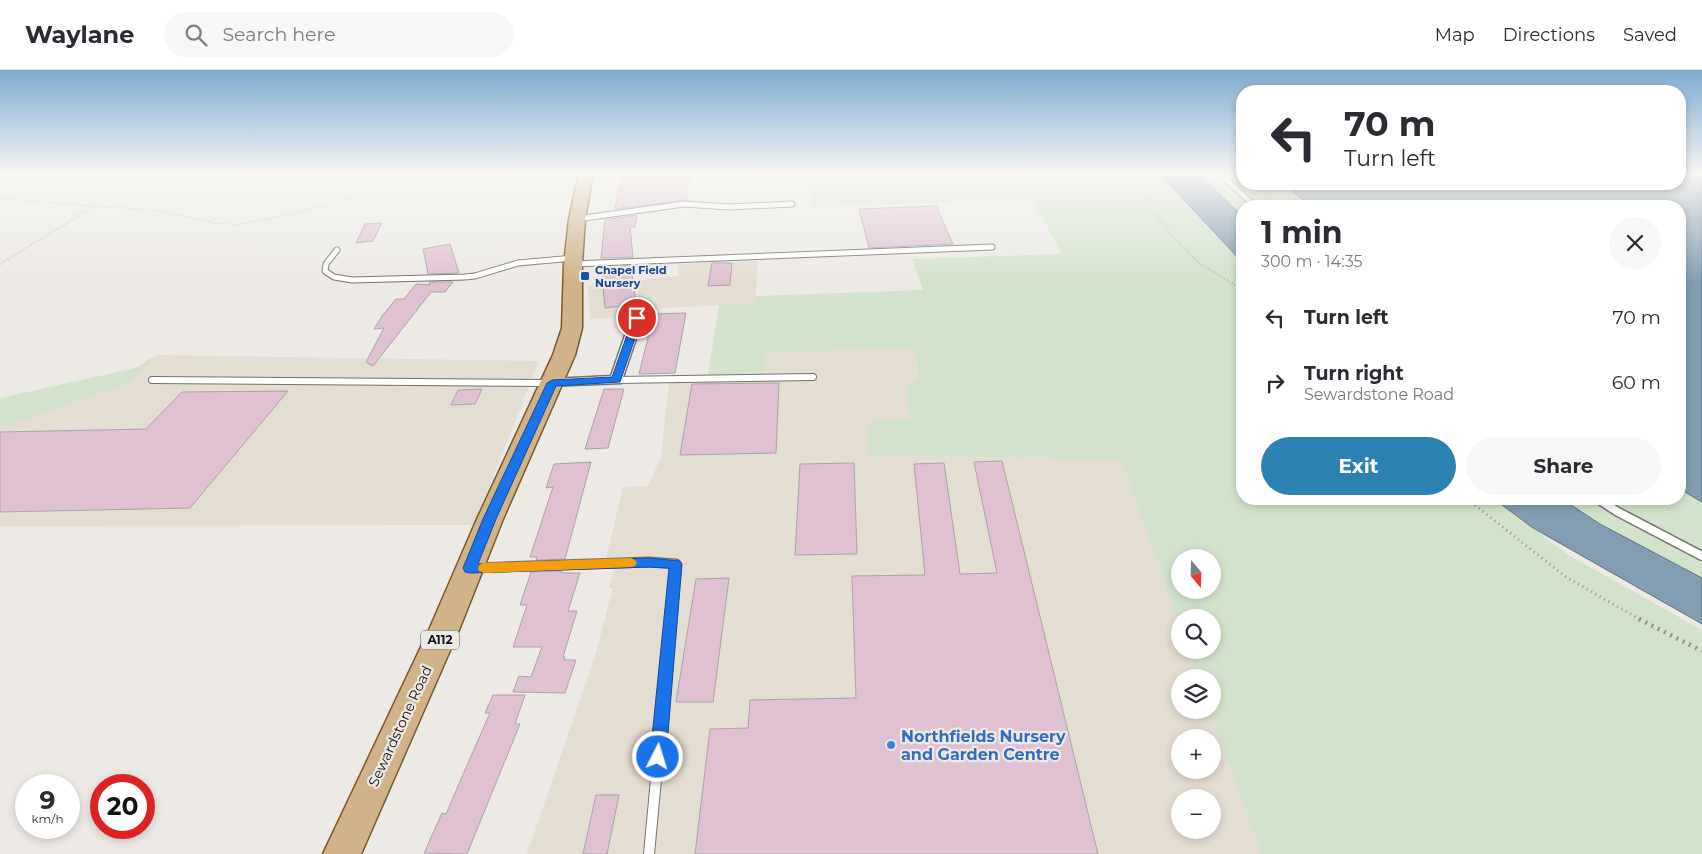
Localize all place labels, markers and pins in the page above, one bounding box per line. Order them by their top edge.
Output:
place label: Chapel Field Nursery [595,263,667,290]
marker: Chapel Field Nursery [579,270,591,282]
pin [616,297,658,339]
place label: Northfields Nursery and Garden Centre [901,727,1066,764]
marker: Northfields Nursery and Garden Centre [885,739,897,751]

